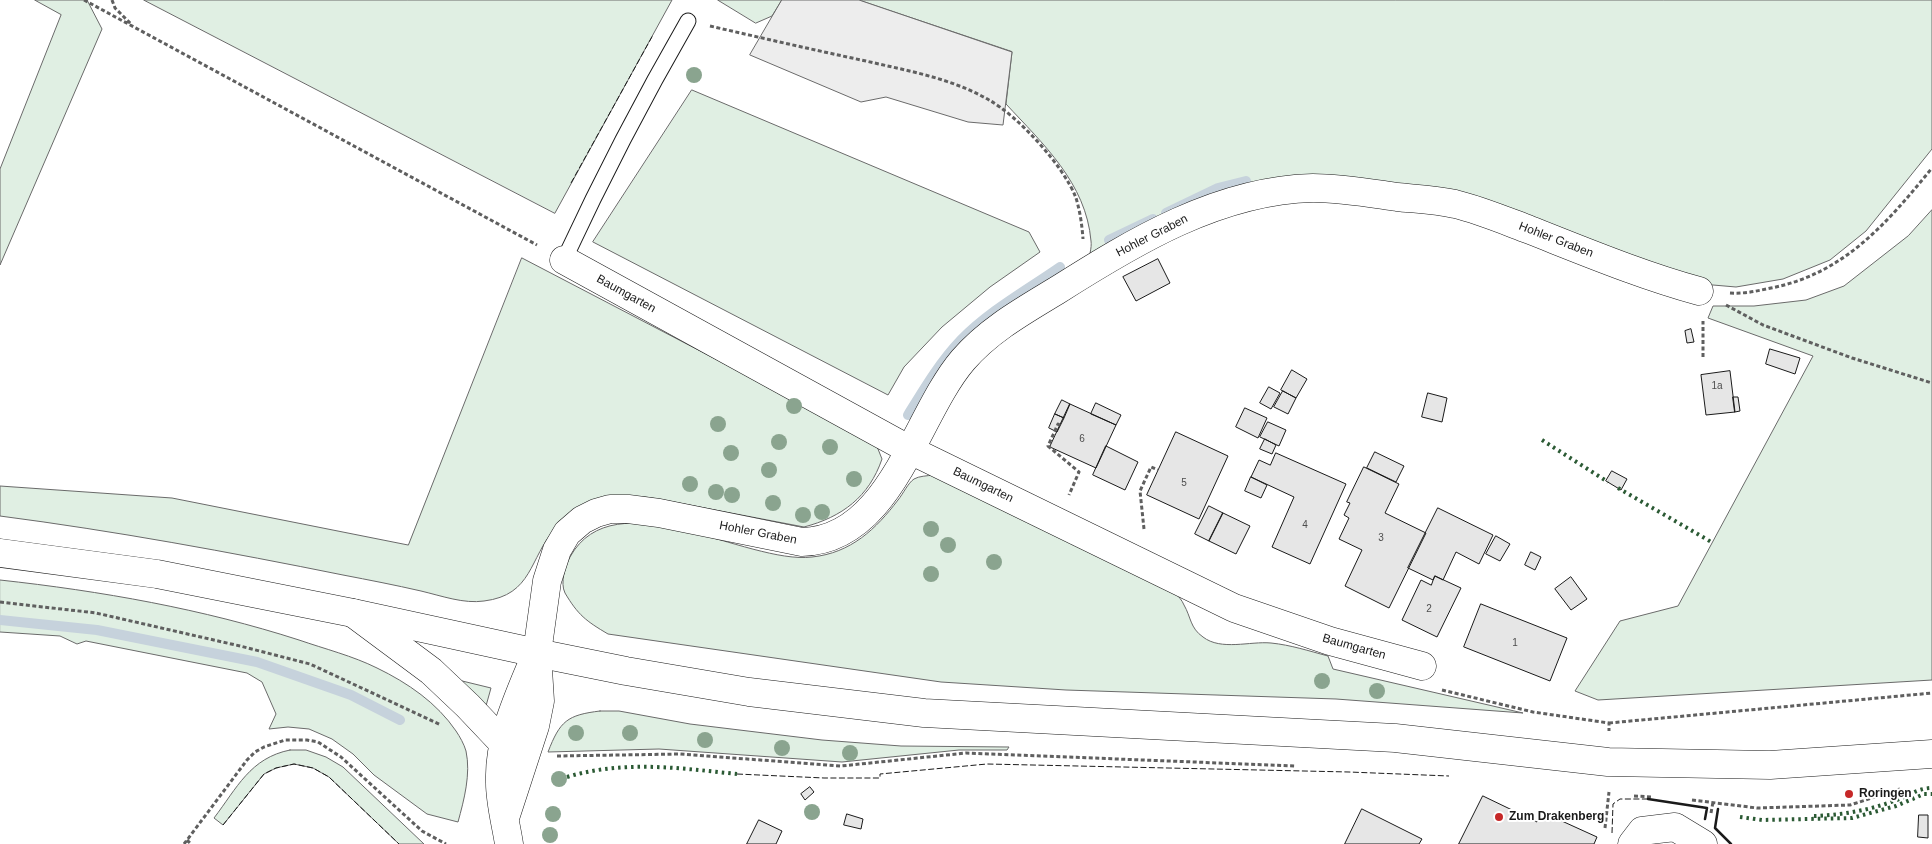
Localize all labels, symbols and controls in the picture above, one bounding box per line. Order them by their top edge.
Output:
street label: Hohler Graben [1114,212,1190,260]
street label: Hohler Graben [1517,219,1595,261]
street label: Baumgarten [594,272,658,316]
house number: 1a [1711,380,1723,392]
house number: 6 [1079,433,1085,445]
street label: Baumgarten [950,464,1016,506]
house number: 5 [1181,477,1187,489]
street label: Hohler Graben [718,518,798,548]
house number: 4 [1302,519,1308,531]
house number: 3 [1378,532,1384,544]
house number: 2 [1426,603,1432,615]
street label: Baumgarten [1321,631,1387,663]
house number: 1 [1512,637,1518,649]
place label: Roringen [1859,787,1912,801]
marker: Roringen [1843,788,1855,800]
place label: Zum Drakenberg [1509,810,1604,824]
marker: Zum Drakenberg [1493,811,1505,823]

